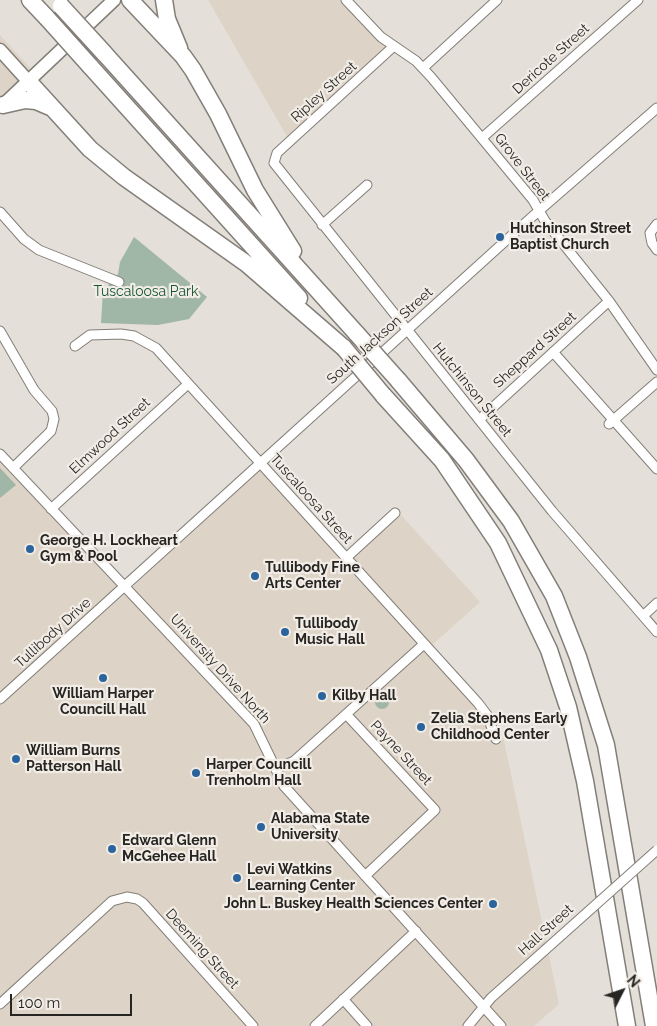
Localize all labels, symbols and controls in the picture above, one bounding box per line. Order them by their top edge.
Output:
street label: Dericote Street [509,20,593,98]
street label: Ripley Street [288,58,360,126]
street label: Grove Street [491,130,553,204]
place label: Hutchinson Street Baptist Church [510,221,631,253]
marker: Hutchinson Street Baptist Church [494,231,506,243]
park label: Tuscaloosa Park [94,284,198,300]
street label: South Jackson Street [324,284,436,388]
street label: Sheppard Street [490,308,580,392]
street label: Hutchinson Street [429,340,515,440]
street label: Elmwood Street [66,394,154,478]
street label: Tuscaloosa Street [266,451,356,547]
place label: George H. Lockheart Gym & Pool [40,533,178,566]
marker: George H. Lockheart Gym & Pool [24,543,36,555]
place label: Tullibody Fine Arts Center [265,560,360,592]
marker: Tullibody Fine Arts Center [249,570,261,582]
street label: Tullibody Drive [11,594,95,672]
street label: University Drive North [166,611,274,727]
place label: Tullibody Music Hall [295,616,365,648]
marker: Tullibody Music Hall [279,626,291,638]
marker: William Harper Councill Hall [97,672,109,684]
place label: William Harper Councill Hall [52,686,154,719]
place label: Kilby Hall [332,688,396,704]
marker: Kilby Hall [316,690,328,702]
place label: Zelia Stephens Early Childhood Center [431,711,568,744]
street label: Payne Street [367,717,435,789]
marker: Zelia Stephens Early Childhood Center [415,721,427,733]
place label: William Burns Patterson Hall [26,743,122,776]
marker: William Burns Patterson Hall [10,753,22,765]
place label: Harper Councill Trenholm Hall [206,757,311,790]
marker: Harper Councill Trenholm Hall [190,767,202,779]
place label: Alabama State University [271,811,370,844]
marker: Alabama State University [255,821,267,833]
place label: Edward Glenn McGehee Hall [122,833,216,866]
marker: Edward Glenn McGehee Hall [106,843,118,855]
place label: Levi Watkins Learning Center [247,862,355,894]
marker: Levi Watkins Learning Center [231,872,243,884]
place label: John L. Buskey Health Sciences Center [224,896,483,912]
marker: John L. Buskey Health Sciences Center [487,898,499,910]
street label: Hall Street [515,901,577,959]
street label: Deeming Street [162,906,242,992]
north arrow [597,966,647,1016]
text: N [624,972,643,990]
scale bar [12,984,135,1016]
text: 100 m [18,994,60,1012]

